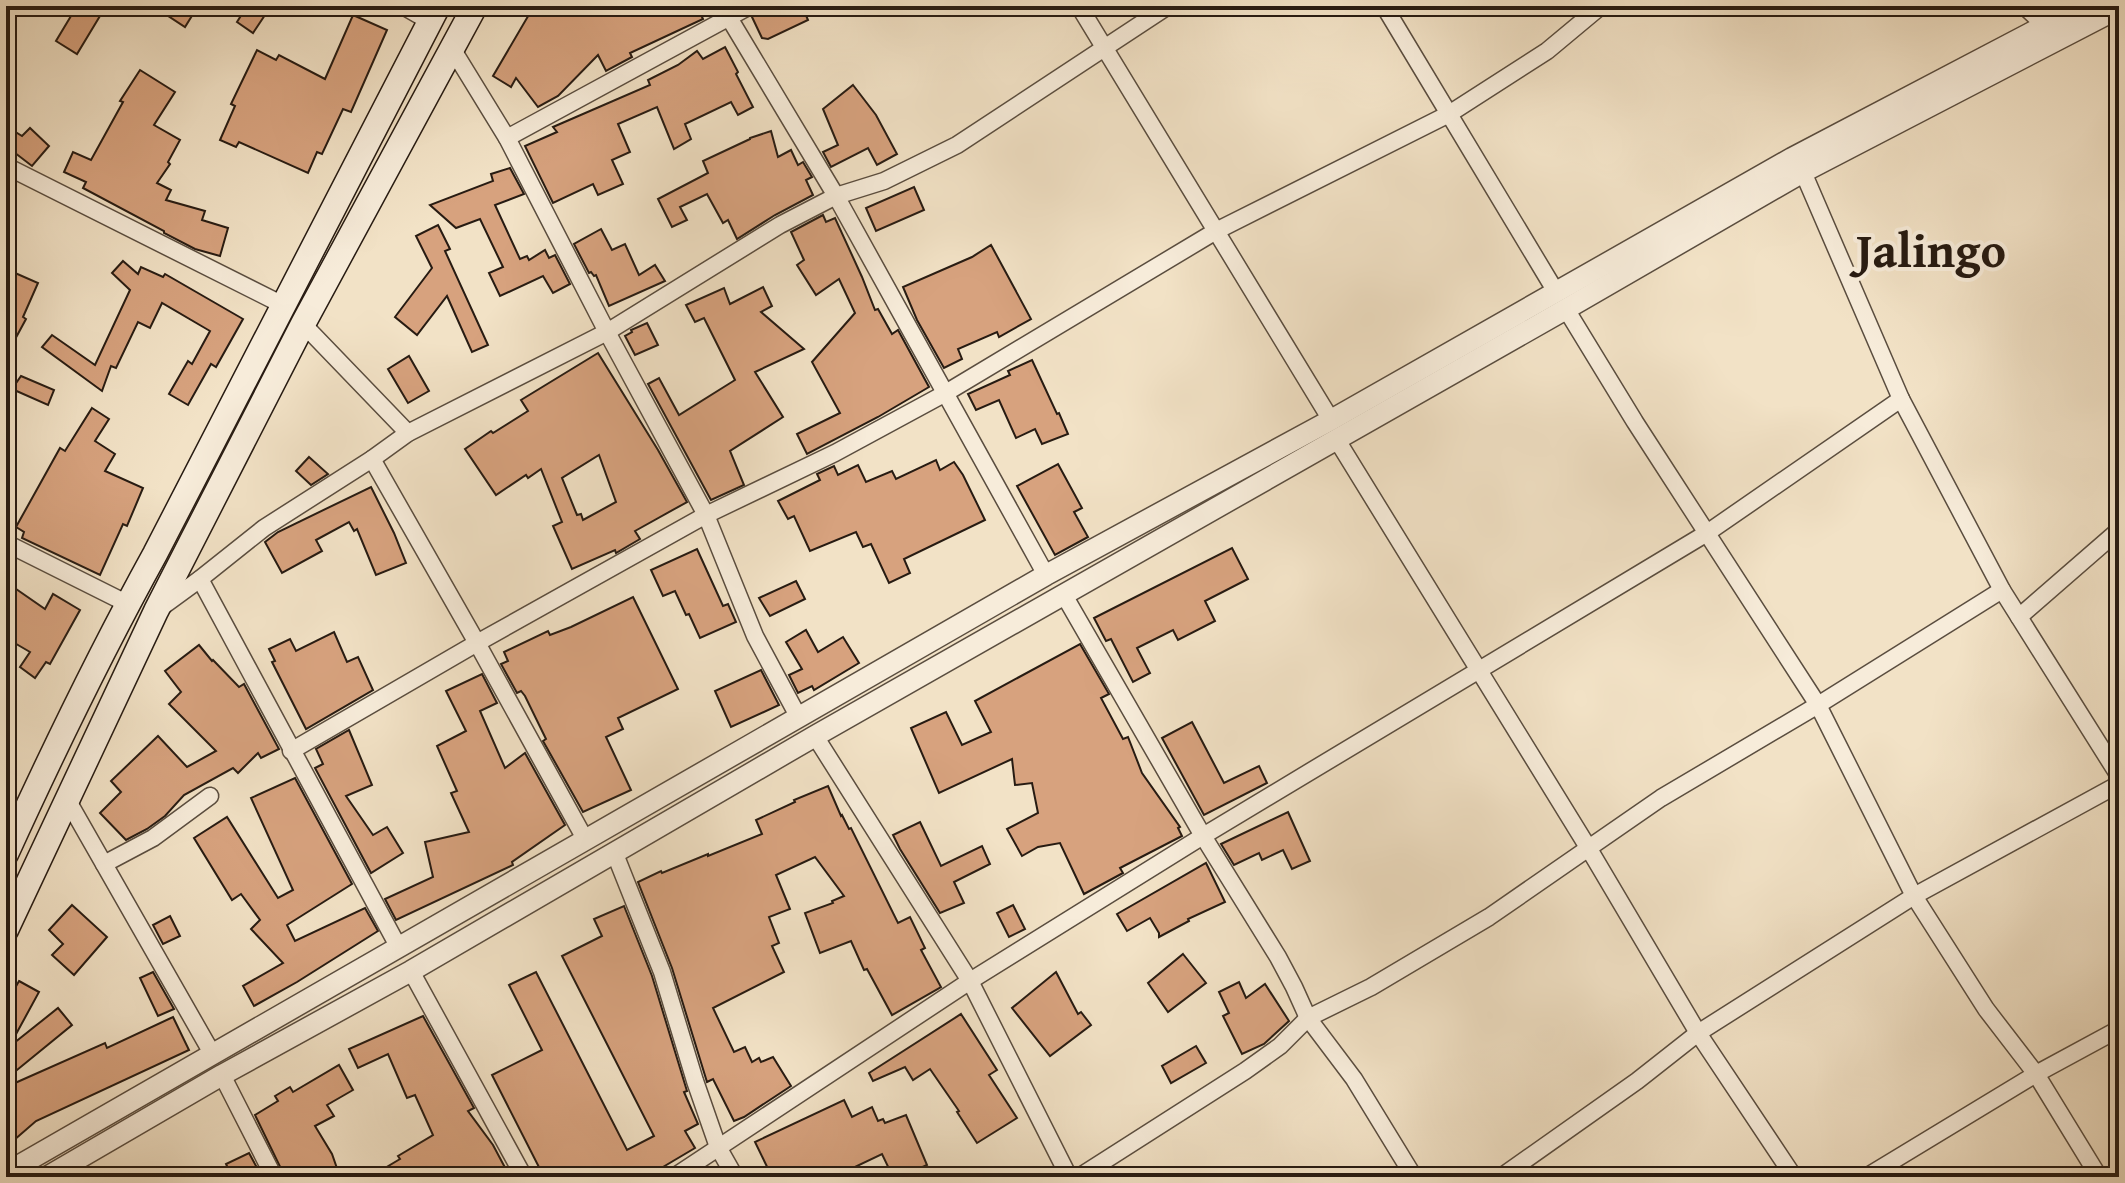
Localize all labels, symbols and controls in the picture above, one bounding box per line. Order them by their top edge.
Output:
district label: Jalingo [1849,214,2006,285]

